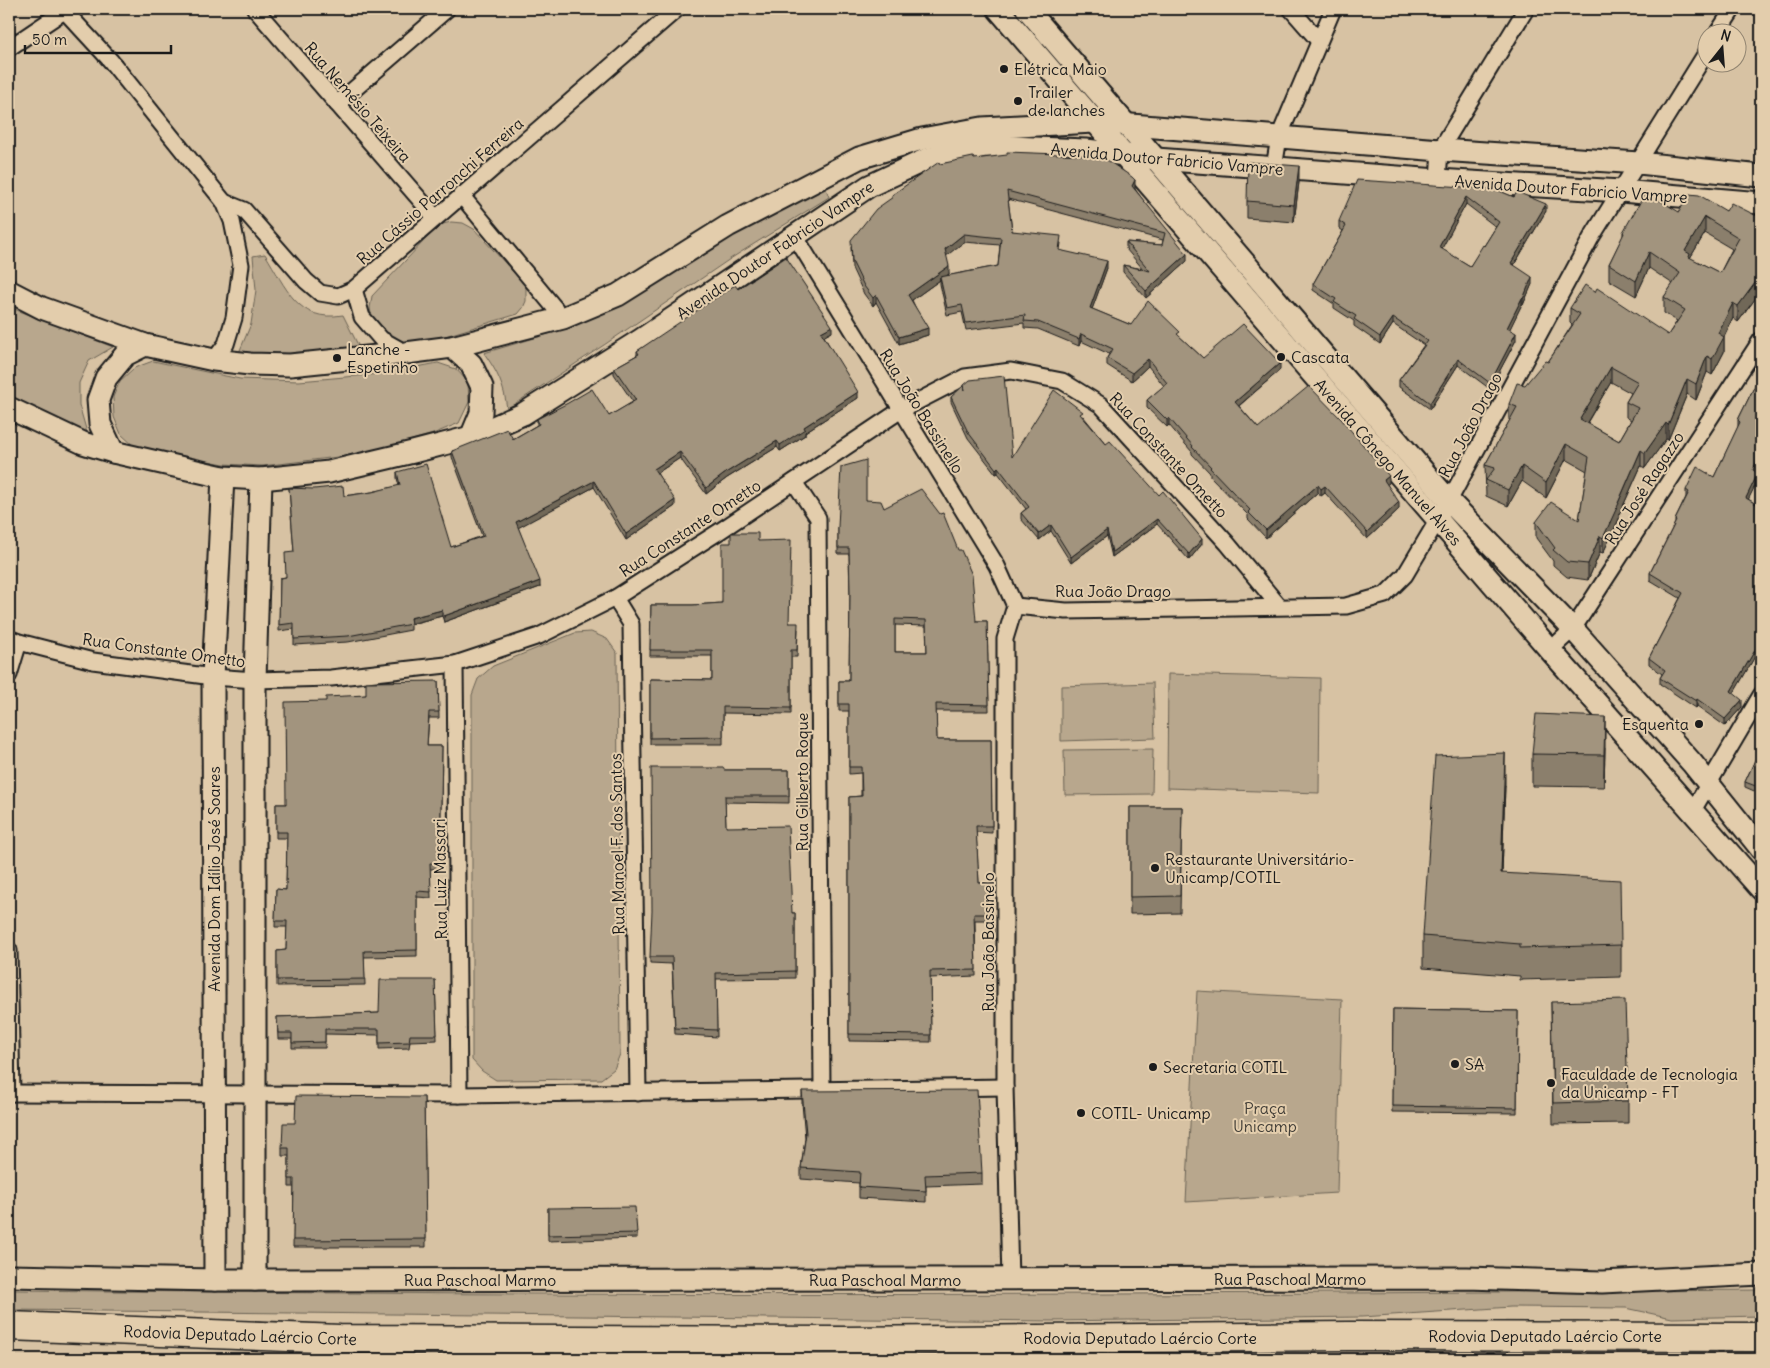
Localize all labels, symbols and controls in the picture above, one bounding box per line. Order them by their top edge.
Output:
scale bar [25,22,171,54]
north arrow [1698,22,1748,72]
text: N [1719,26,1733,46]
text: 50 m [32,30,67,49]
street label: Rua Nemésio Teixeira [300,38,416,166]
place label: Elétrica Maio [1014,59,1107,79]
marker: Elétrica Maio [998,63,1010,75]
place label: Trailer de lanches [1028,82,1105,120]
marker: Trailer de lanches [1012,95,1024,107]
street label: Rua Cássio Parronchi Ferreira [353,113,527,269]
street label: Avenida Doutor Fabricio Vampre [1050,139,1284,179]
street label: Avenida Doutor Fabricio Vampre [1454,171,1688,207]
street label: Avenida Doutor Fabricio Vampre [673,176,877,324]
place label: Lanche - Espetinho [347,339,418,377]
street label: Rua João Bassinello [876,345,968,477]
place label: Cascata [1291,347,1350,367]
marker: Cascata [1275,351,1287,363]
marker: Lanche - Espetinho [331,352,343,364]
street label: Rua João Drago [1434,369,1506,481]
street label: Avenida Cônego Manuel Alves [1310,374,1466,550]
street label: Rua Constante Ometto [1106,388,1232,522]
street label: Rua José Ragazzo [1600,428,1688,548]
street label: Rua Constante Ometto [616,475,764,581]
street label: Rua João Drago [1055,581,1171,601]
street label: Rua Constante Ometto [81,629,247,671]
street label: Rua Gilberto Roque [792,713,812,851]
place label: Esquenta [1622,714,1689,734]
marker: Esquenta [1693,718,1705,730]
street label: Rua Manoel F. dos Santos [605,753,629,935]
street label: Avenida Dom Idílio José Soares [204,766,224,992]
street label: Rua Luiz Massari [429,818,451,940]
place label: Restaurante Universitário- Unicamp/COTIL [1165,849,1355,887]
marker: Restaurante Universitário- Unicamp/COTIL [1149,862,1161,874]
street label: Rua João Bassinelo [978,872,998,1012]
place label: SA [1465,1054,1484,1074]
place label: Secretaria COTIL [1163,1057,1287,1077]
marker: SA [1449,1058,1461,1070]
marker: Secretaria COTIL [1147,1061,1159,1073]
place label: Faculdade de Tecnologia da Unicamp - FT [1561,1064,1738,1102]
marker: Faculdade de Tecnologia da Unicamp - FT [1545,1077,1557,1089]
park label: Praça Unicamp [1233,1098,1297,1136]
place label: COTIL- Unicamp [1091,1103,1211,1123]
marker: COTIL- Unicamp [1075,1107,1087,1119]
street label: Rua Paschoal Marmo [1214,1269,1366,1289]
street label: Rua Paschoal Marmo [404,1270,556,1290]
street label: Rua Paschoal Marmo [809,1270,961,1290]
street label: Rodovia Deputado Laércio Corte [123,1321,357,1349]
street label: Rodovia Deputado Laércio Corte [1428,1326,1662,1346]
street label: Rodovia Deputado Laércio Corte [1023,1328,1257,1348]

